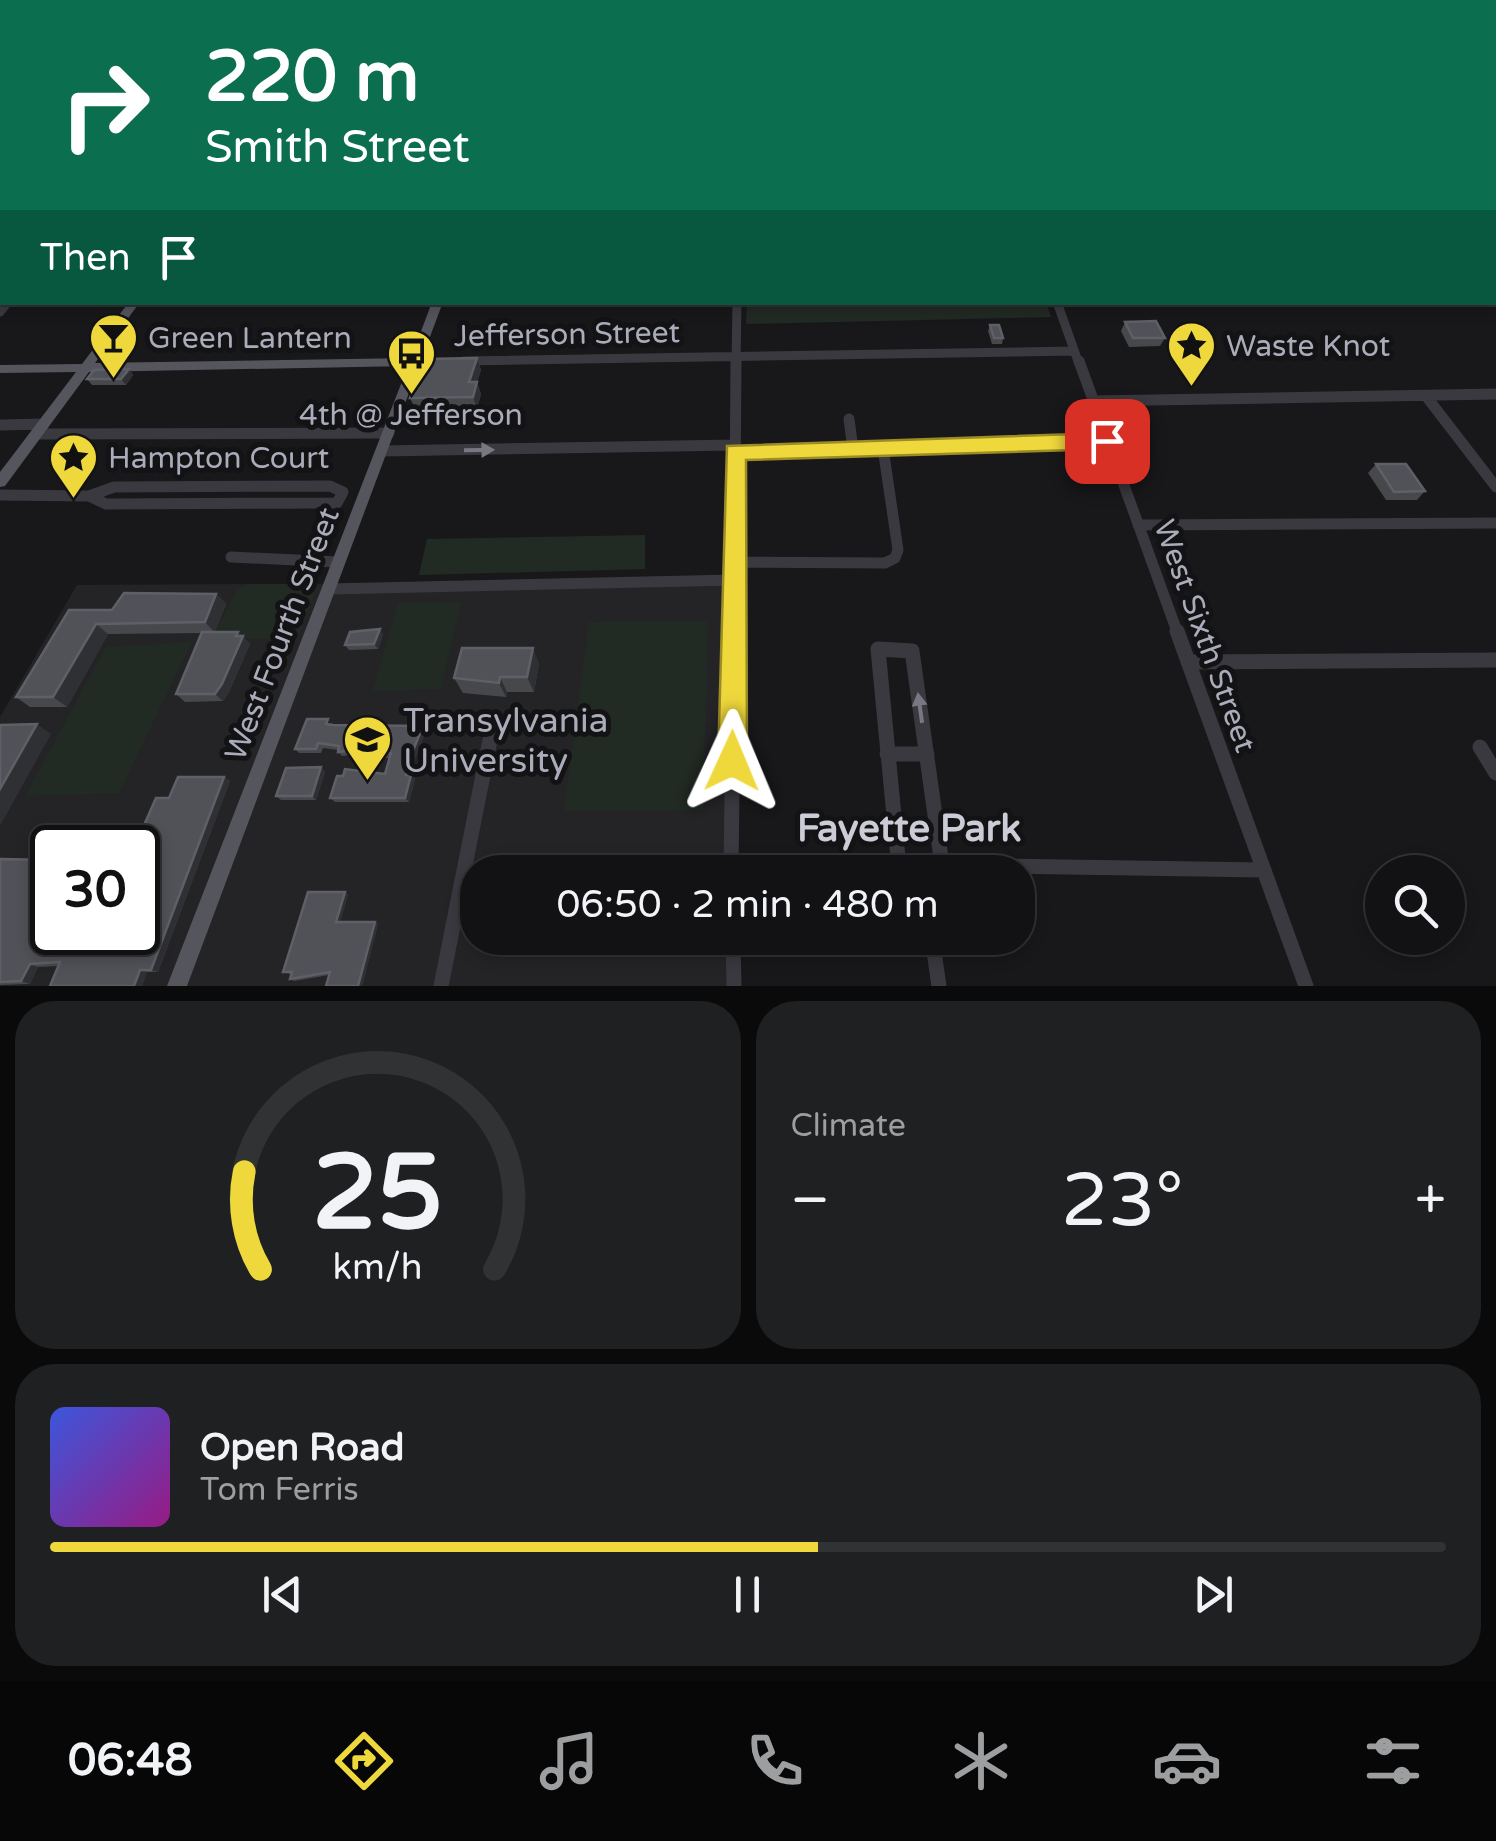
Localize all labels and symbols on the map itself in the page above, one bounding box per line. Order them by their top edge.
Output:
bar icon: Green Lantern [87,312,139,380]
street label: Jefferson Street [454,314,680,355]
place label: Green Lantern [148,320,352,357]
place icon: Waste Knot [1165,320,1217,388]
bus stop icon: 4th @ Jefferson [385,328,437,396]
place label: Waste Knot [1226,328,1390,365]
place label: 4th @ Jefferson [299,397,523,434]
pin [1065,399,1150,484]
place icon: Hampton Court [47,432,99,500]
place label: Hampton Court [108,440,329,477]
one-way arrow [464,441,496,457]
street label: West Fourth Street [217,503,348,766]
street label: West Sixth Street [1145,515,1264,757]
one-way arrow [912,692,928,723]
place label: Transylvania University [403,700,609,782]
position arrow [680,709,784,813]
school or university icon: Transylvania University [342,714,394,782]
district label: Fayette Park [797,806,1021,852]
speed limit sign: 30 [30,825,160,955]

